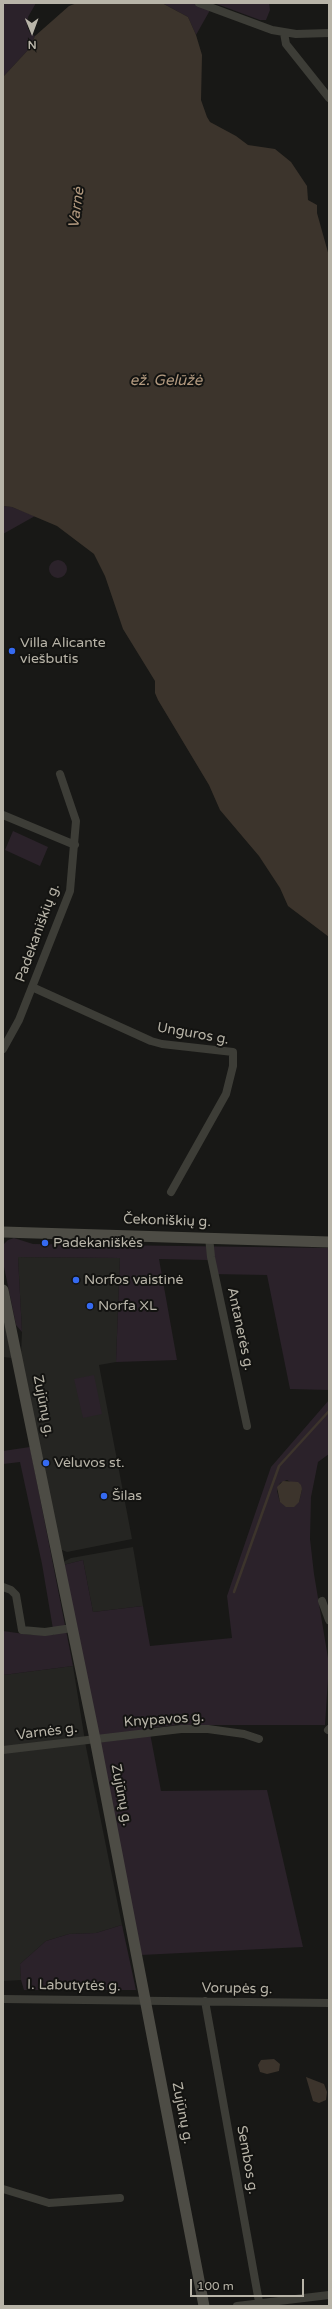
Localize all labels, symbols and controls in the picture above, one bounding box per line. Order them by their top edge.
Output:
north arrow [12,12,52,52]
text: N [28,38,37,51]
water label: Varnė [65,186,89,230]
water label: ež. Gelūžė [130,372,202,390]
place label: Villa Alicante viešbutis [20,635,106,668]
marker: Villa Alicante viešbutis [7,646,17,656]
street label: Padekaniškių g. [12,881,64,985]
street label: Unguros g. [156,1019,230,1049]
street label: Čekoniškių g. [123,1211,211,1231]
place label: Padekaniškės [53,1235,143,1251]
marker: Padekaniškės [40,1238,50,1248]
place label: Norfos vaistinė [84,1272,183,1288]
marker: Norfos vaistinė [71,1275,81,1285]
street label: Antanerės g. [223,1286,257,1372]
place label: Norfa XL [98,1298,157,1314]
marker: Norfa XL [85,1301,95,1311]
street label: Zujūnų g. [29,1374,57,1438]
place label: Vėluvos st. [54,1455,125,1471]
marker: Vėluvos st. [41,1458,51,1468]
place label: Šilas [112,1488,142,1504]
marker: Šilas [99,1491,109,1501]
street label: Knypavos g. [123,1709,205,1731]
street label: Varnės g. [15,1720,79,1744]
street label: Zujūnų g. [107,1763,135,1827]
street label: I. Labutytės g. [27,1977,121,1995]
street label: Vorupės g. [201,1980,273,1998]
street label: Zujūnų g. [168,2081,196,2145]
street label: Sembos g. [233,2124,261,2196]
scale bar [192,2271,306,2297]
text: 100 m [197,2279,234,2293]

